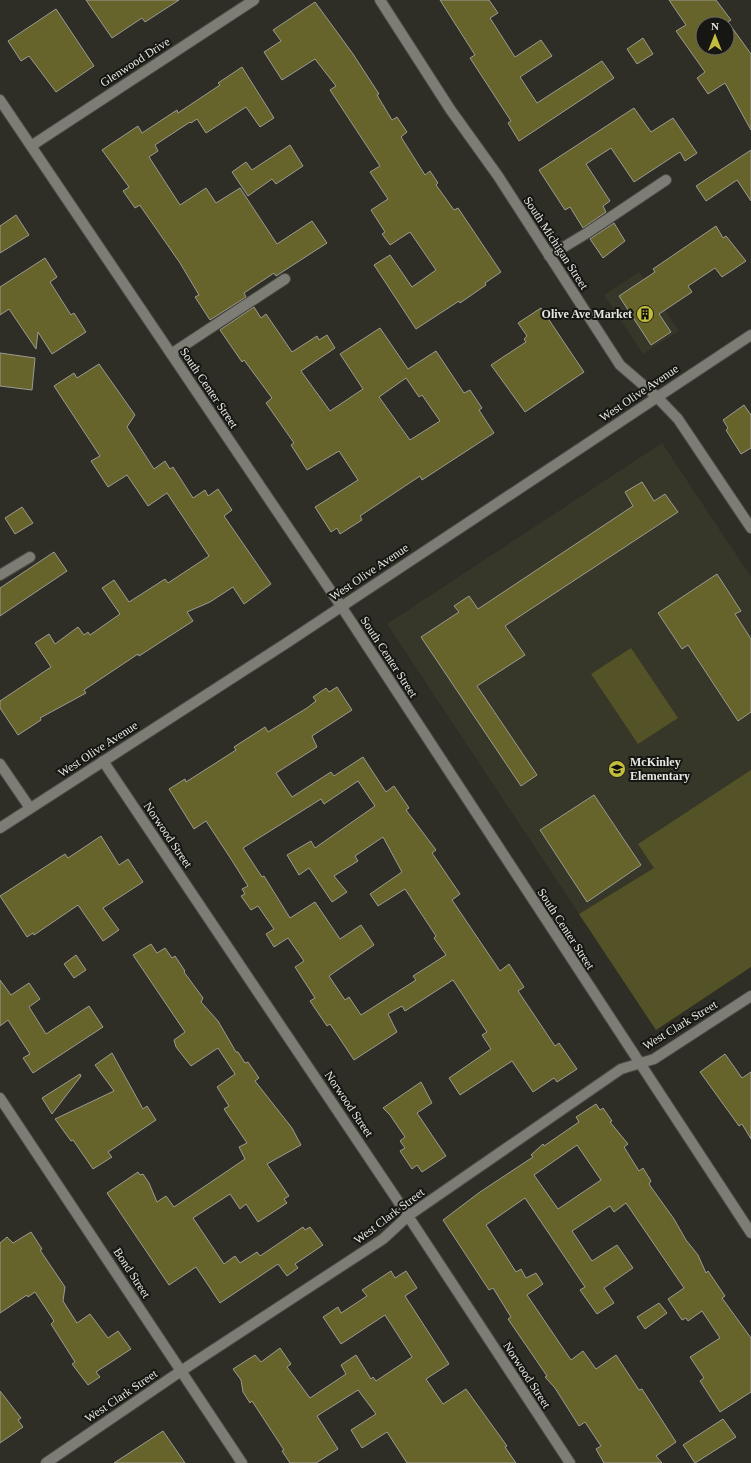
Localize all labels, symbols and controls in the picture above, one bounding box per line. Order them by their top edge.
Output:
north arrow [695,16,735,56]
text: N [711,20,719,32]
street label: Glenwood Drive [98,34,172,90]
street label: South Michigan Street [521,194,592,293]
building icon: Olive Ave Market [635,304,655,324]
place label: Olive Ave Market [542,307,632,321]
street label: South Center Street [177,345,241,431]
street label: West Olive Avenue [597,361,681,425]
street label: West Olive Avenue [327,540,411,604]
street label: South Center Street [358,614,421,701]
street label: West Olive Avenue [56,718,140,780]
place label: McKinley Elementary [630,755,690,783]
school or university icon: McKinley Elementary [607,759,627,779]
street label: Norwood Street [141,799,196,871]
street label: South Center Street [535,886,598,973]
street label: West Clark Street [640,997,720,1053]
street label: Norwood Street [322,1068,377,1140]
street label: West Clark Street [351,1185,427,1247]
street label: Bond Street [111,1245,154,1301]
street label: Norwood Street [500,1339,554,1411]
street label: West Clark Street [82,1366,160,1425]

